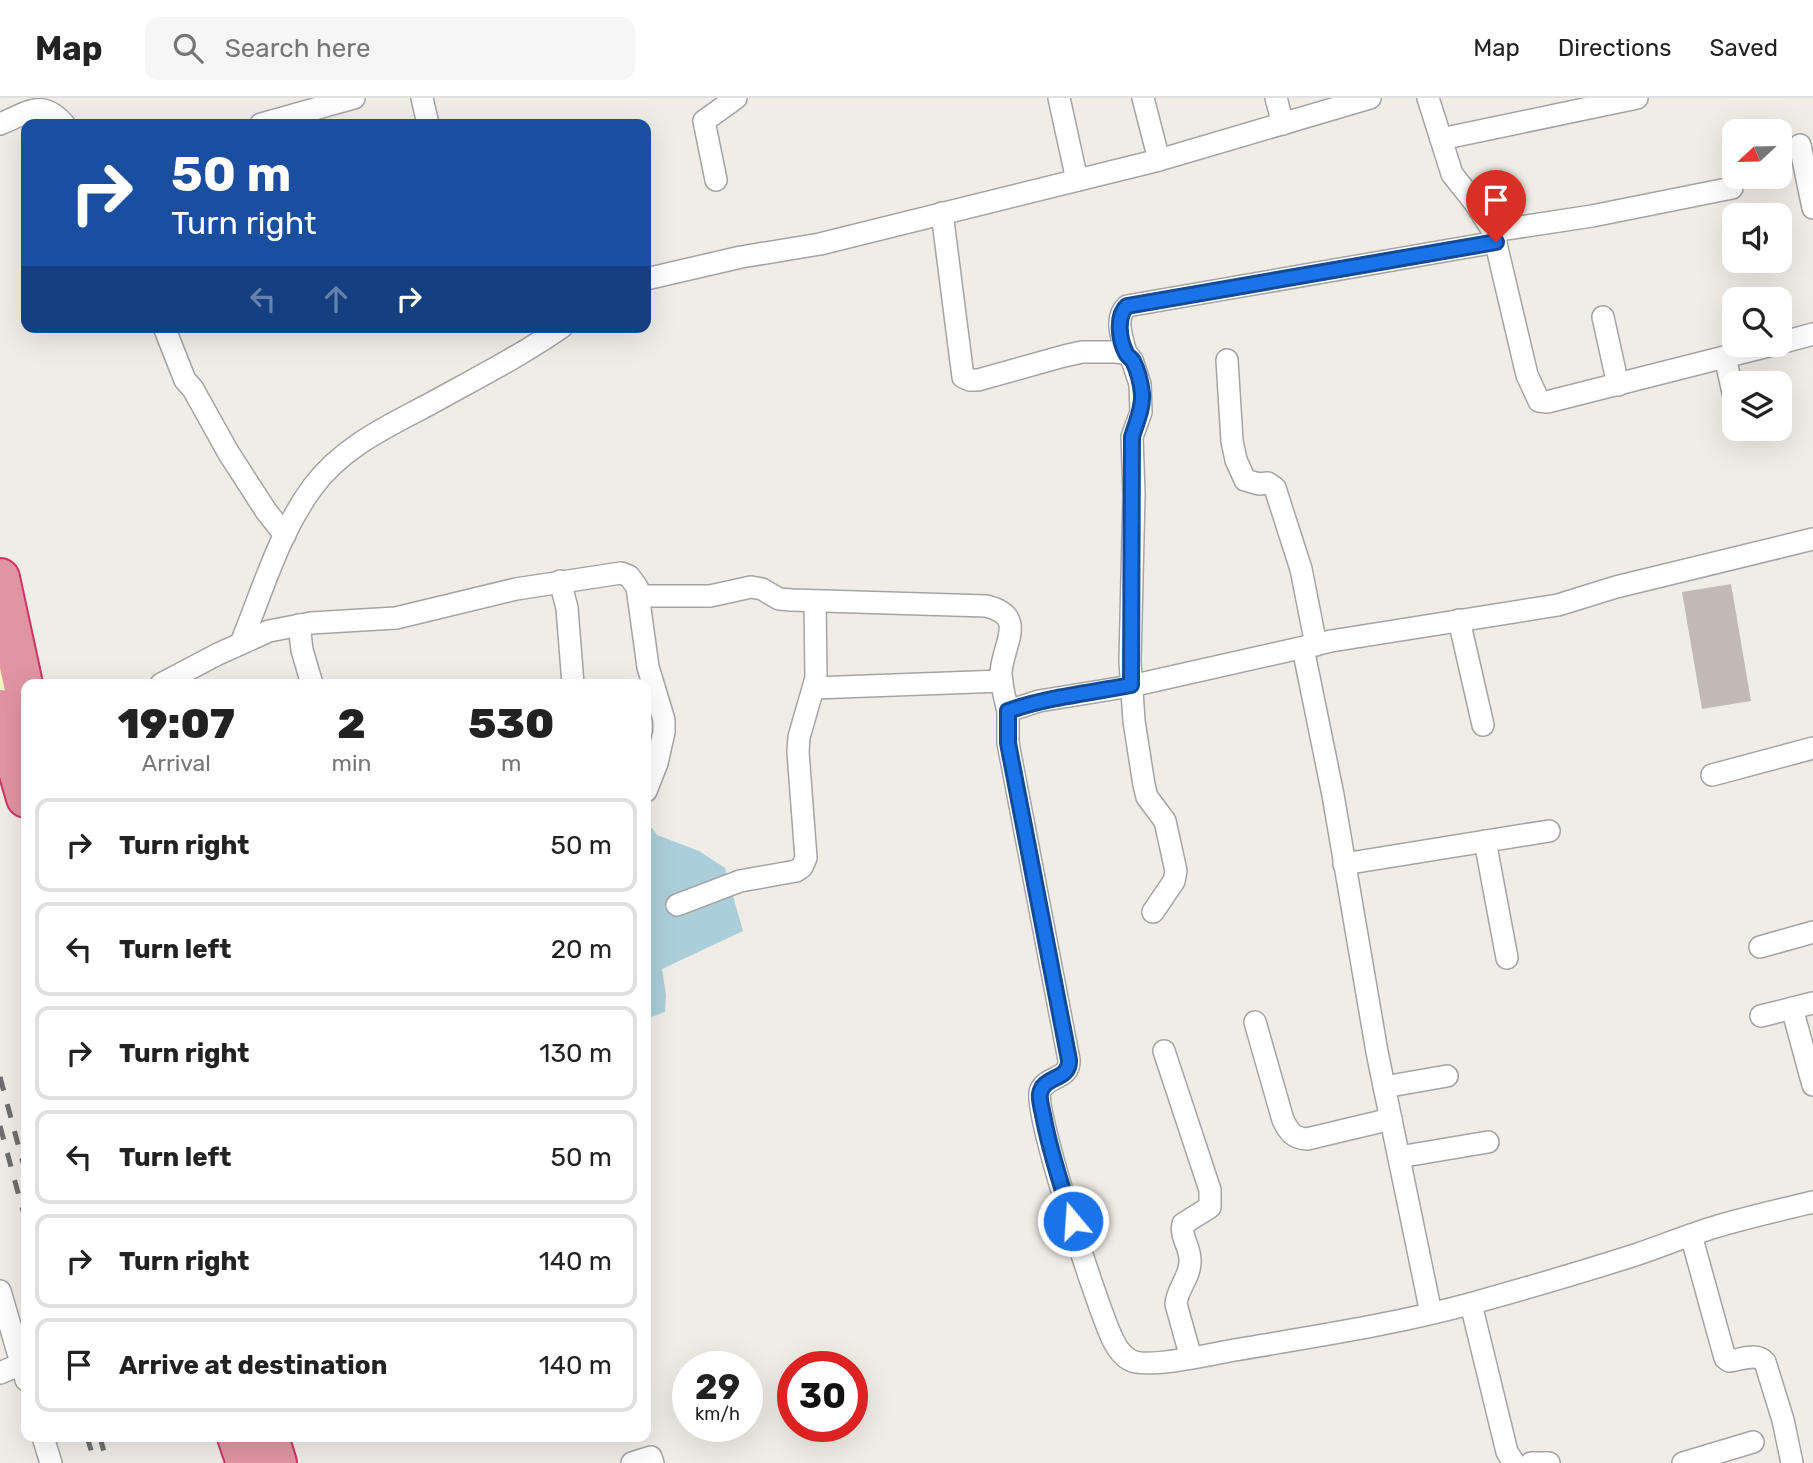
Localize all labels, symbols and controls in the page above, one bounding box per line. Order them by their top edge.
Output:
search box [145,17,635,80]
text: Map [35,29,103,68]
icon: search [169,29,207,67]
text: Search here [225,33,370,64]
text: Map [1473,34,1520,62]
text: Directions [1558,34,1671,62]
text: Saved [1709,34,1778,62]
north arrow [1722,119,1792,189]
map controls [1722,119,1792,441]
text: 50 m [171,145,291,203]
icon: right [56,147,147,238]
pin [1466,170,1526,242]
icon: arrive [1477,181,1515,219]
button: sound [1722,203,1792,273]
text: Turn right [171,204,316,242]
icon: left [244,280,282,318]
icon: ahead [317,280,355,318]
icon: right [390,280,428,318]
button: search [1722,287,1792,357]
button: layers [1722,371,1792,441]
text: 19:07 [118,699,235,749]
text: 2 [337,699,366,749]
text: 530 [468,699,554,749]
text: Arrival [142,749,211,777]
text: min [332,749,372,777]
text: m [501,749,521,777]
icon: right [60,826,98,864]
text: Turn right [119,830,249,861]
text: 50 m [551,830,612,861]
icon: left [60,930,98,968]
text: Turn left [119,934,231,965]
text: 20 m [551,934,612,965]
icon: right [60,1034,98,1072]
text: Turn right [119,1038,249,1069]
text: 130 m [539,1038,612,1069]
icon: left [60,1138,98,1176]
text: Turn left [119,1142,231,1173]
text: 50 m [551,1142,612,1173]
position arrow [1036,1184,1110,1258]
icon: right [60,1242,98,1280]
text: Turn right [119,1246,249,1277]
text: 140 m [539,1246,612,1277]
icon: arrive [60,1346,98,1384]
text: Arrive at destination [119,1350,387,1381]
text: 140 m [539,1350,612,1381]
speed limit sign: 30 [777,1351,868,1442]
text: 29 [695,1366,740,1408]
text: km/h [695,1403,740,1425]

